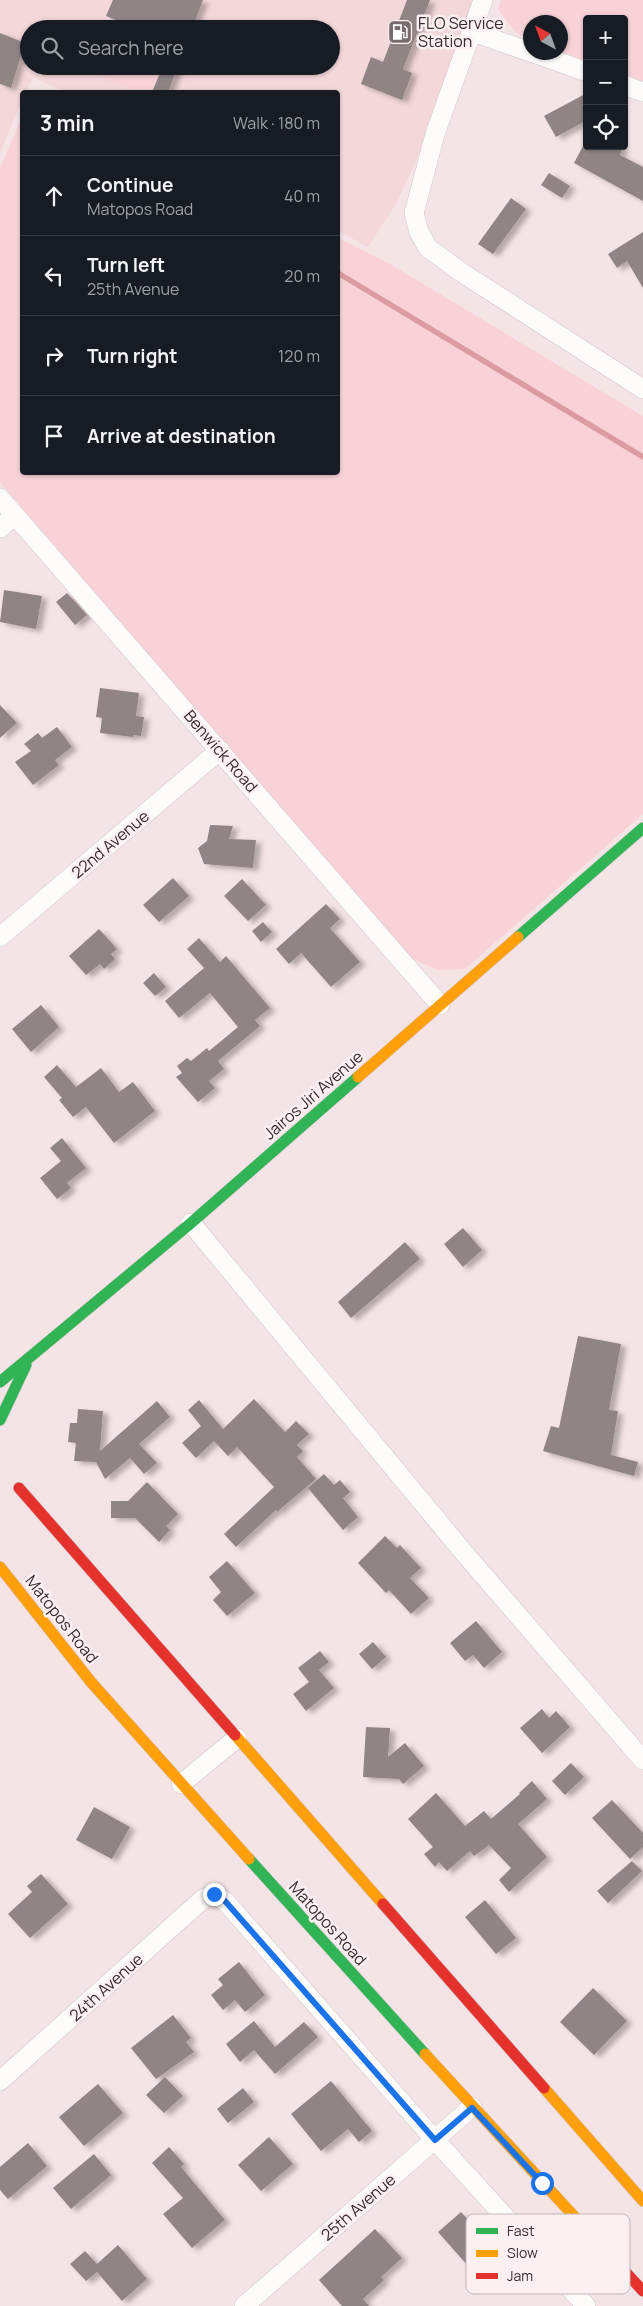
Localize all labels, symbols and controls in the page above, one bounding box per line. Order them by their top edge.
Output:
place label: FLO Service Station [418,12,504,52]
north arrow [523,15,568,60]
map controls [583,15,628,150]
button: + [583,15,628,60]
fuel station icon: FLO Service Station [387,19,413,45]
search box [20,20,340,75]
icon: search [38,34,66,62]
text: Search here [78,35,184,61]
button: − [583,60,628,105]
button: locate [583,105,628,150]
text: 3 min [40,109,94,137]
text: Walk · 180 m [233,112,320,134]
text: Continue [87,172,173,198]
icon: ahead [40,182,68,210]
text: 40 m [284,185,320,207]
text: Matopos Road [87,198,193,220]
text: Turn left [87,252,165,278]
icon: left [40,262,68,290]
text: 20 m [284,265,320,287]
text: 25th Avenue [87,278,179,300]
icon: right [40,342,68,370]
text: Turn right [87,343,177,369]
text: 120 m [278,345,320,367]
icon: arrive [40,422,68,450]
text: Arrive at destination [87,423,276,449]
street label: Benwick Road [179,705,263,797]
street label: 22nd Avenue [66,805,154,883]
street label: Jairos Jiri Avenue [259,1046,367,1144]
street label: Matopos Road [21,1570,103,1668]
street label: Matopos Road [284,1876,372,1970]
route end [203,1883,226,1906]
street label: 24th Avenue [64,1948,148,2026]
street label: 25th Avenue [316,2168,400,2246]
route start [531,2172,554,2195]
legend [466,2214,630,2294]
text: Fast [507,2221,535,2240]
text: Slow [507,2243,538,2262]
text: Jam [507,2266,533,2285]

